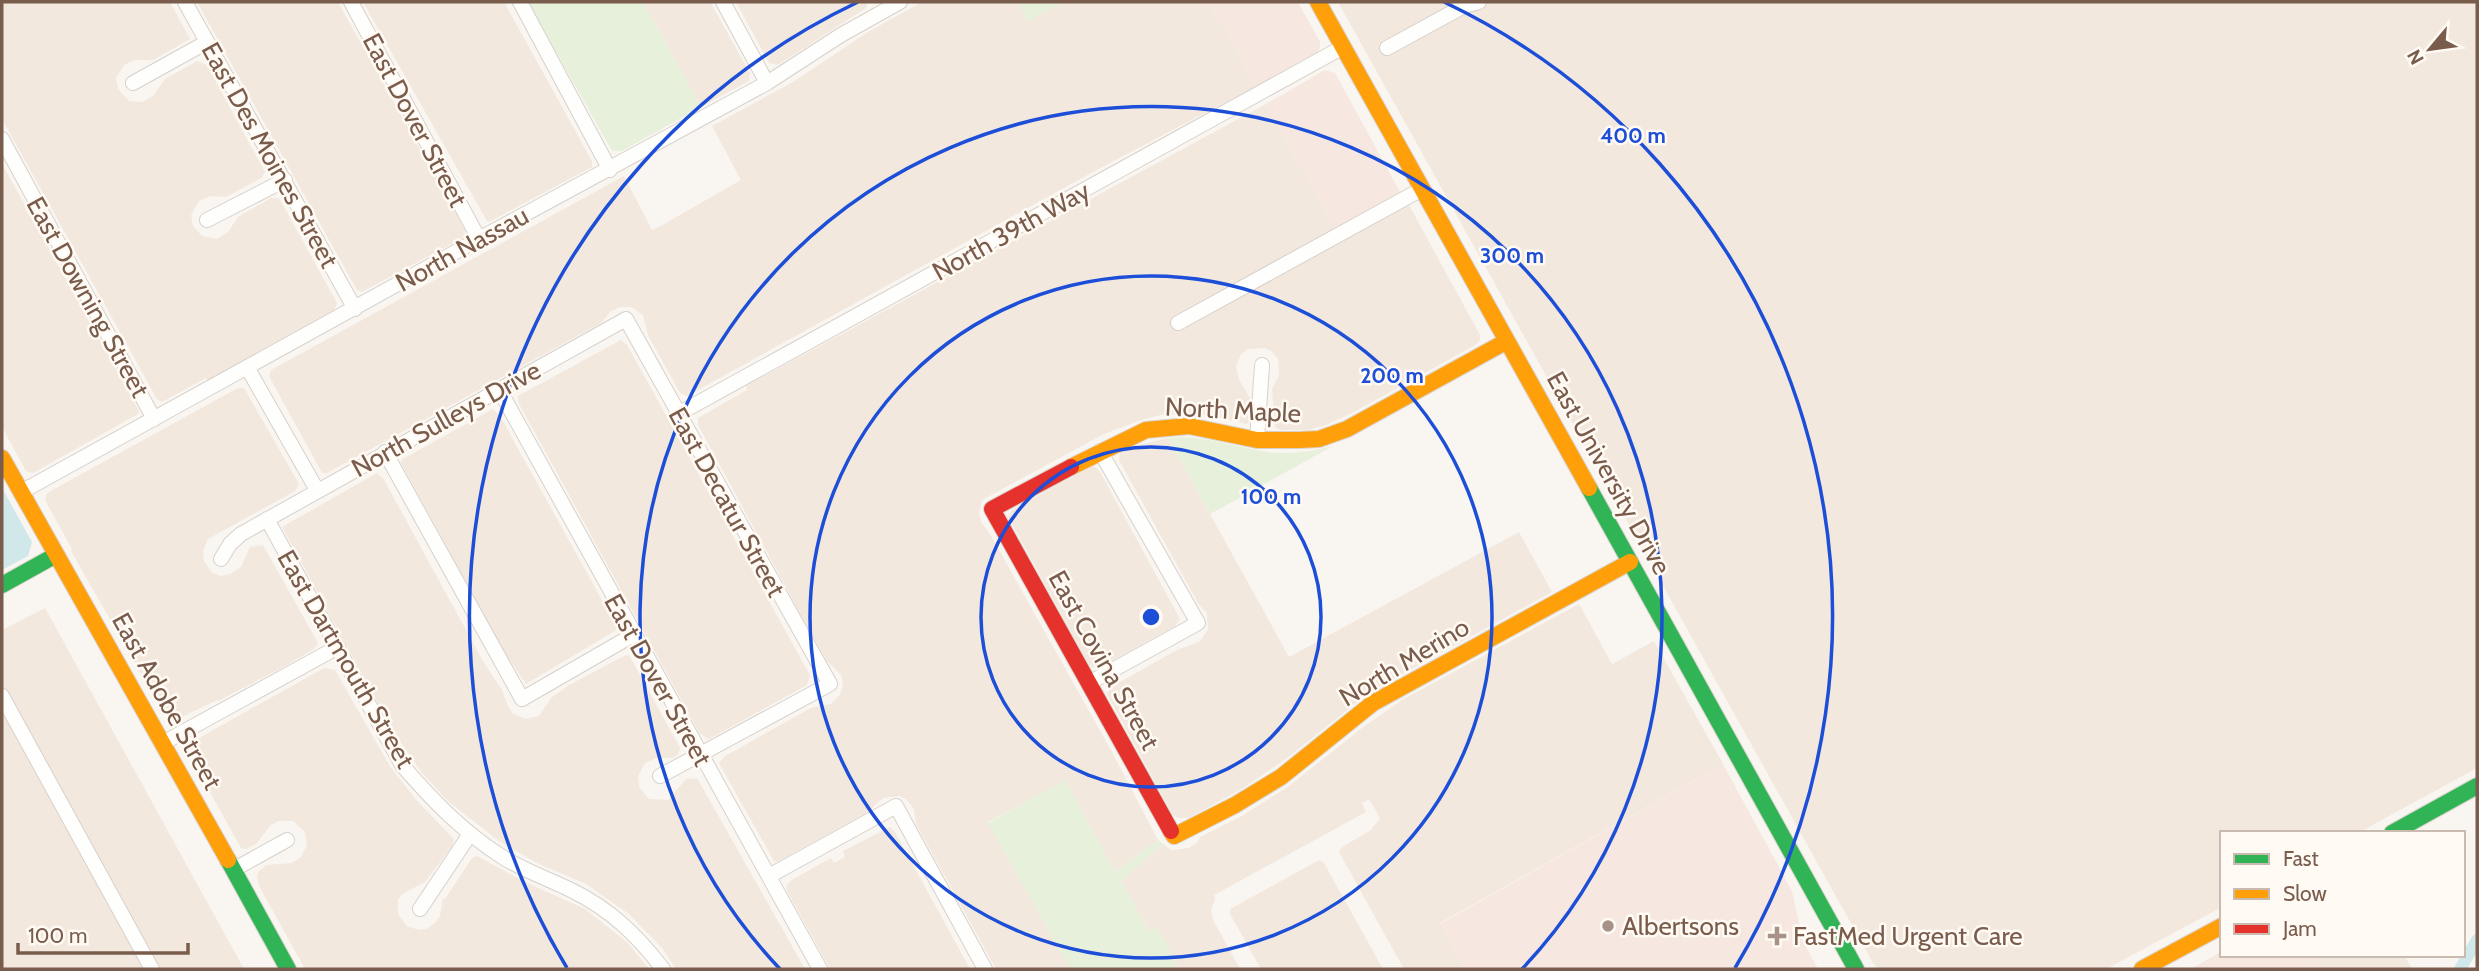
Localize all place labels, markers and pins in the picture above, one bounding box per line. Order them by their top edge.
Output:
centre of rings [1139,605,1163,629]
place label: Albertsons [1622,910,1739,942]
marker: Albertsons [1600,918,1616,934]
place label: FastMed Urgent Care [1793,920,2023,952]
marker: FastMed Urgent Care [1767,926,1787,946]

